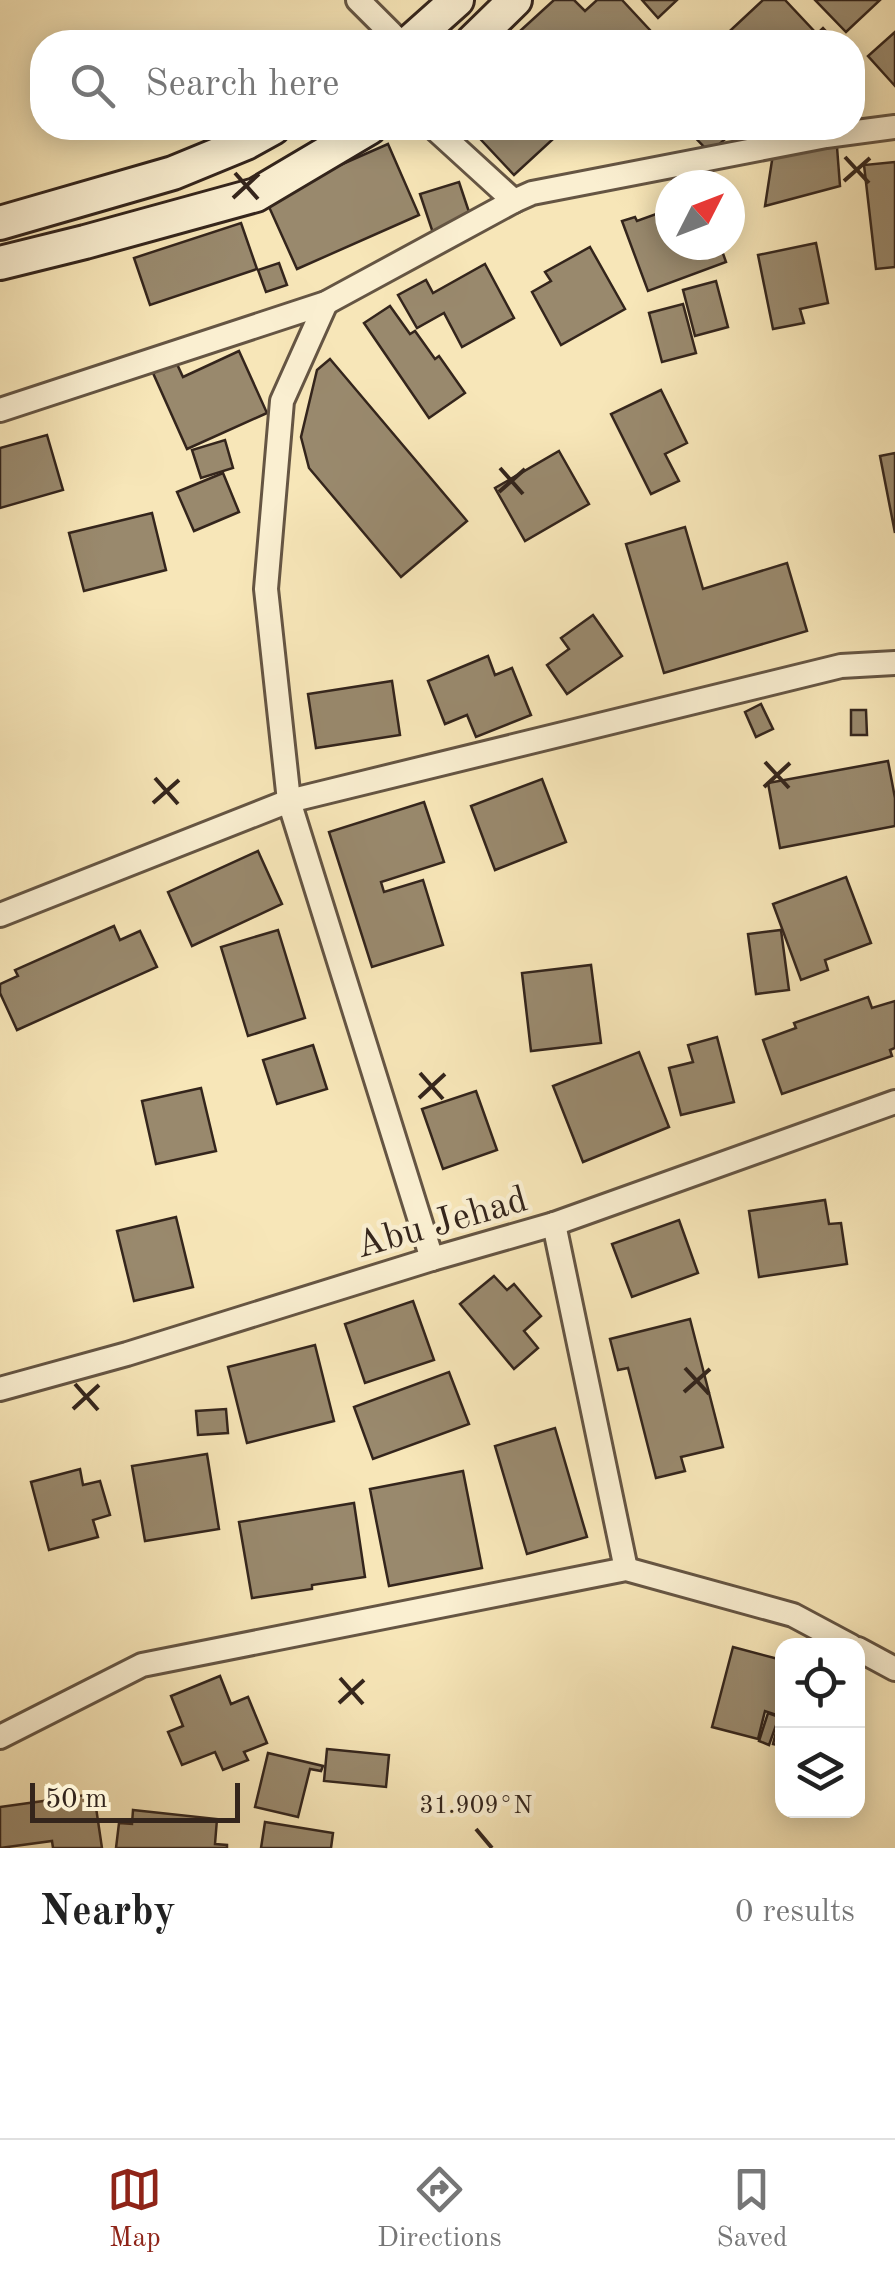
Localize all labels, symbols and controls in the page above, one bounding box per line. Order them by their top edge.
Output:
search box [30,30,865,140]
icon: search [65,58,120,113]
text: Search here [145,66,340,104]
north arrow [655,170,745,260]
street label: Abu Jehad [352,1181,532,1267]
map controls [775,1638,865,1818]
button: locate [775,1638,865,1728]
button: layers [775,1728,865,1818]
scale bar [30,1778,240,1822]
text: 50 m [45,1786,108,1814]
text: 31.909°N [419,1794,533,1819]
text: Nearby [40,1892,176,1934]
text: 0 results [735,1897,855,1929]
tab: Map [107,2162,162,2257]
tab: Directions [377,2162,502,2257]
tab: Saved [716,2162,788,2257]

